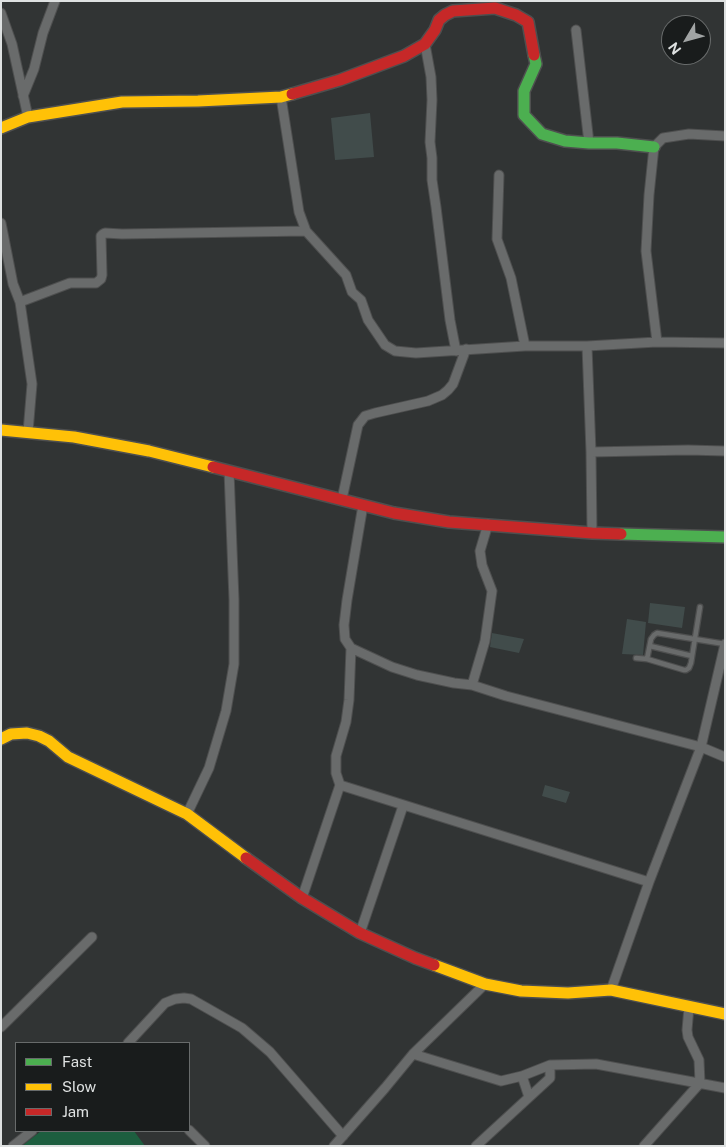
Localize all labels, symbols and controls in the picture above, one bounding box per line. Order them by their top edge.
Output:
north arrow [661,15,711,65]
text: N [665,39,685,58]
legend [15,1042,190,1132]
text: Fast [62,1053,92,1070]
text: Slow [62,1078,96,1095]
text: Jam [62,1103,89,1120]

